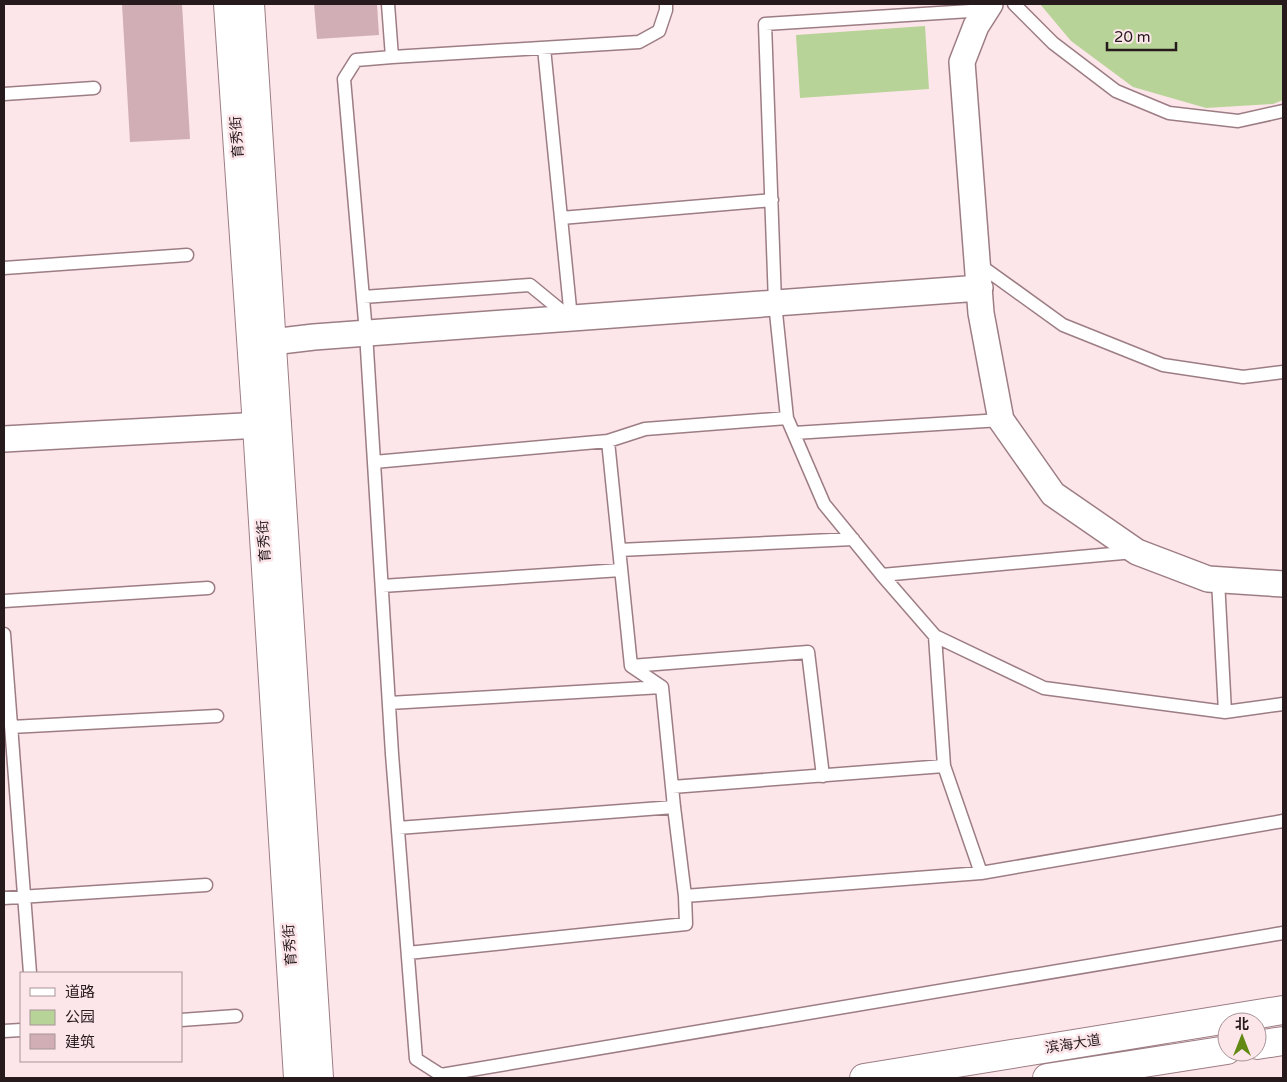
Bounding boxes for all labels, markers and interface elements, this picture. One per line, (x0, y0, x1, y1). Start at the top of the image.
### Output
scale bar (1107, 20, 1176, 52)
text: 20 m (1114, 28, 1151, 46)
street label: 育秀街 (227, 115, 247, 159)
street label: 育秀街 (254, 519, 274, 563)
street label: 育秀街 (280, 923, 300, 967)
legend (20, 972, 182, 1062)
text: 道路 (65, 983, 95, 1001)
text: 公园 (65, 1008, 95, 1026)
north arrow (1217, 1012, 1267, 1062)
text: 北 (1235, 1016, 1249, 1033)
street label: 滨海大道 (1044, 1031, 1102, 1057)
text: 建筑 (65, 1033, 95, 1051)

